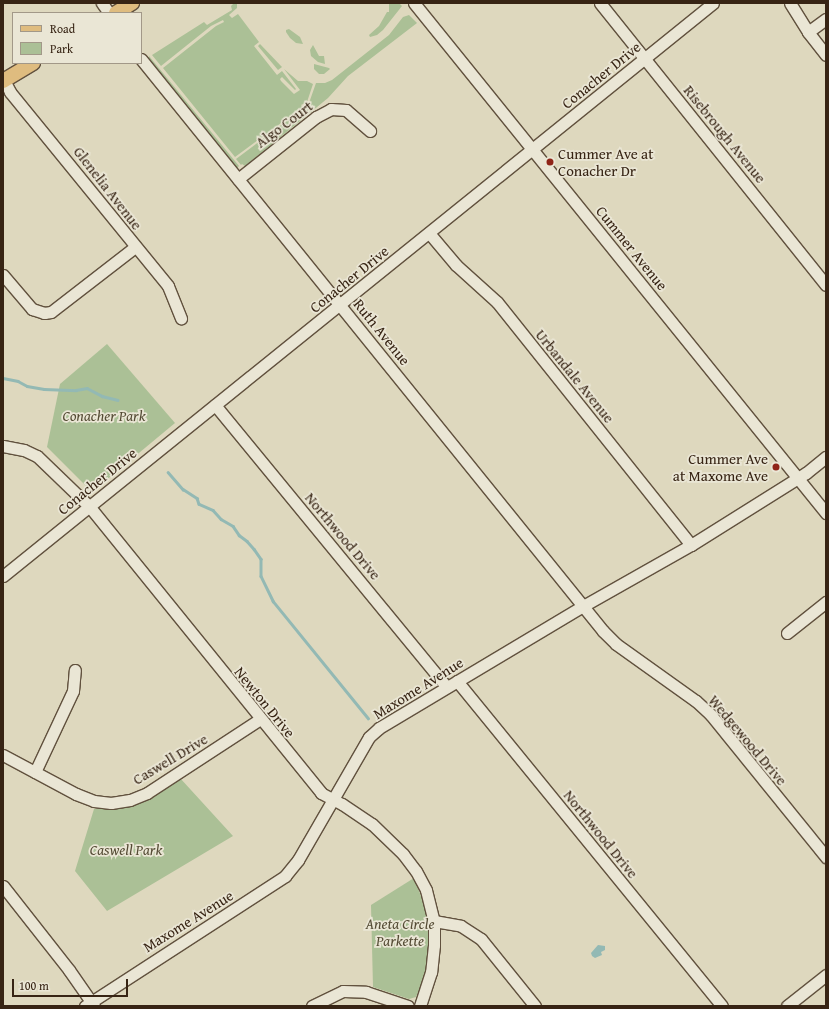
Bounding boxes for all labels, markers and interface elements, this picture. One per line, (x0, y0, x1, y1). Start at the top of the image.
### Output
legend (12, 12, 142, 64)
text: Road (50, 20, 75, 37)
street label: Conacher Drive (558, 38, 644, 112)
text: Park (50, 40, 73, 57)
street label: Risebrough Avenue (680, 81, 770, 187)
street label: Algo Court (252, 97, 316, 151)
street label: Glenelia Avenue (70, 143, 146, 233)
place label: Cummer Ave at Conacher Dr (558, 144, 654, 179)
marker: Cummer Ave at Conacher Dr (545, 157, 555, 167)
street label: Cummer Avenue (592, 202, 672, 294)
street label: Conacher Drive (306, 242, 392, 316)
street label: Ruth Avenue (350, 295, 414, 369)
street label: Urbandale Avenue (532, 326, 618, 426)
park label: Conacher Park (63, 407, 145, 425)
street label: Conacher Drive (54, 444, 140, 518)
place label: Cummer Ave at Maxome Ave (673, 449, 768, 484)
marker: Cummer Ave at Maxome Ave (771, 462, 781, 472)
street label: Northwood Drive (301, 489, 385, 583)
street label: Maxome Avenue (370, 653, 466, 723)
street label: Newton Drive (231, 663, 299, 741)
street label: Wedgewood Drive (705, 691, 791, 789)
street label: Caswell Drive (129, 730, 211, 788)
street label: Northwood Drive (560, 786, 642, 882)
park label: Caswell Park (90, 841, 162, 859)
street label: Maxome Avenue (140, 886, 236, 956)
park label: Aneta Circle Parkette (365, 914, 435, 949)
scale bar (14, 971, 130, 997)
text: 100 m (19, 977, 49, 994)

